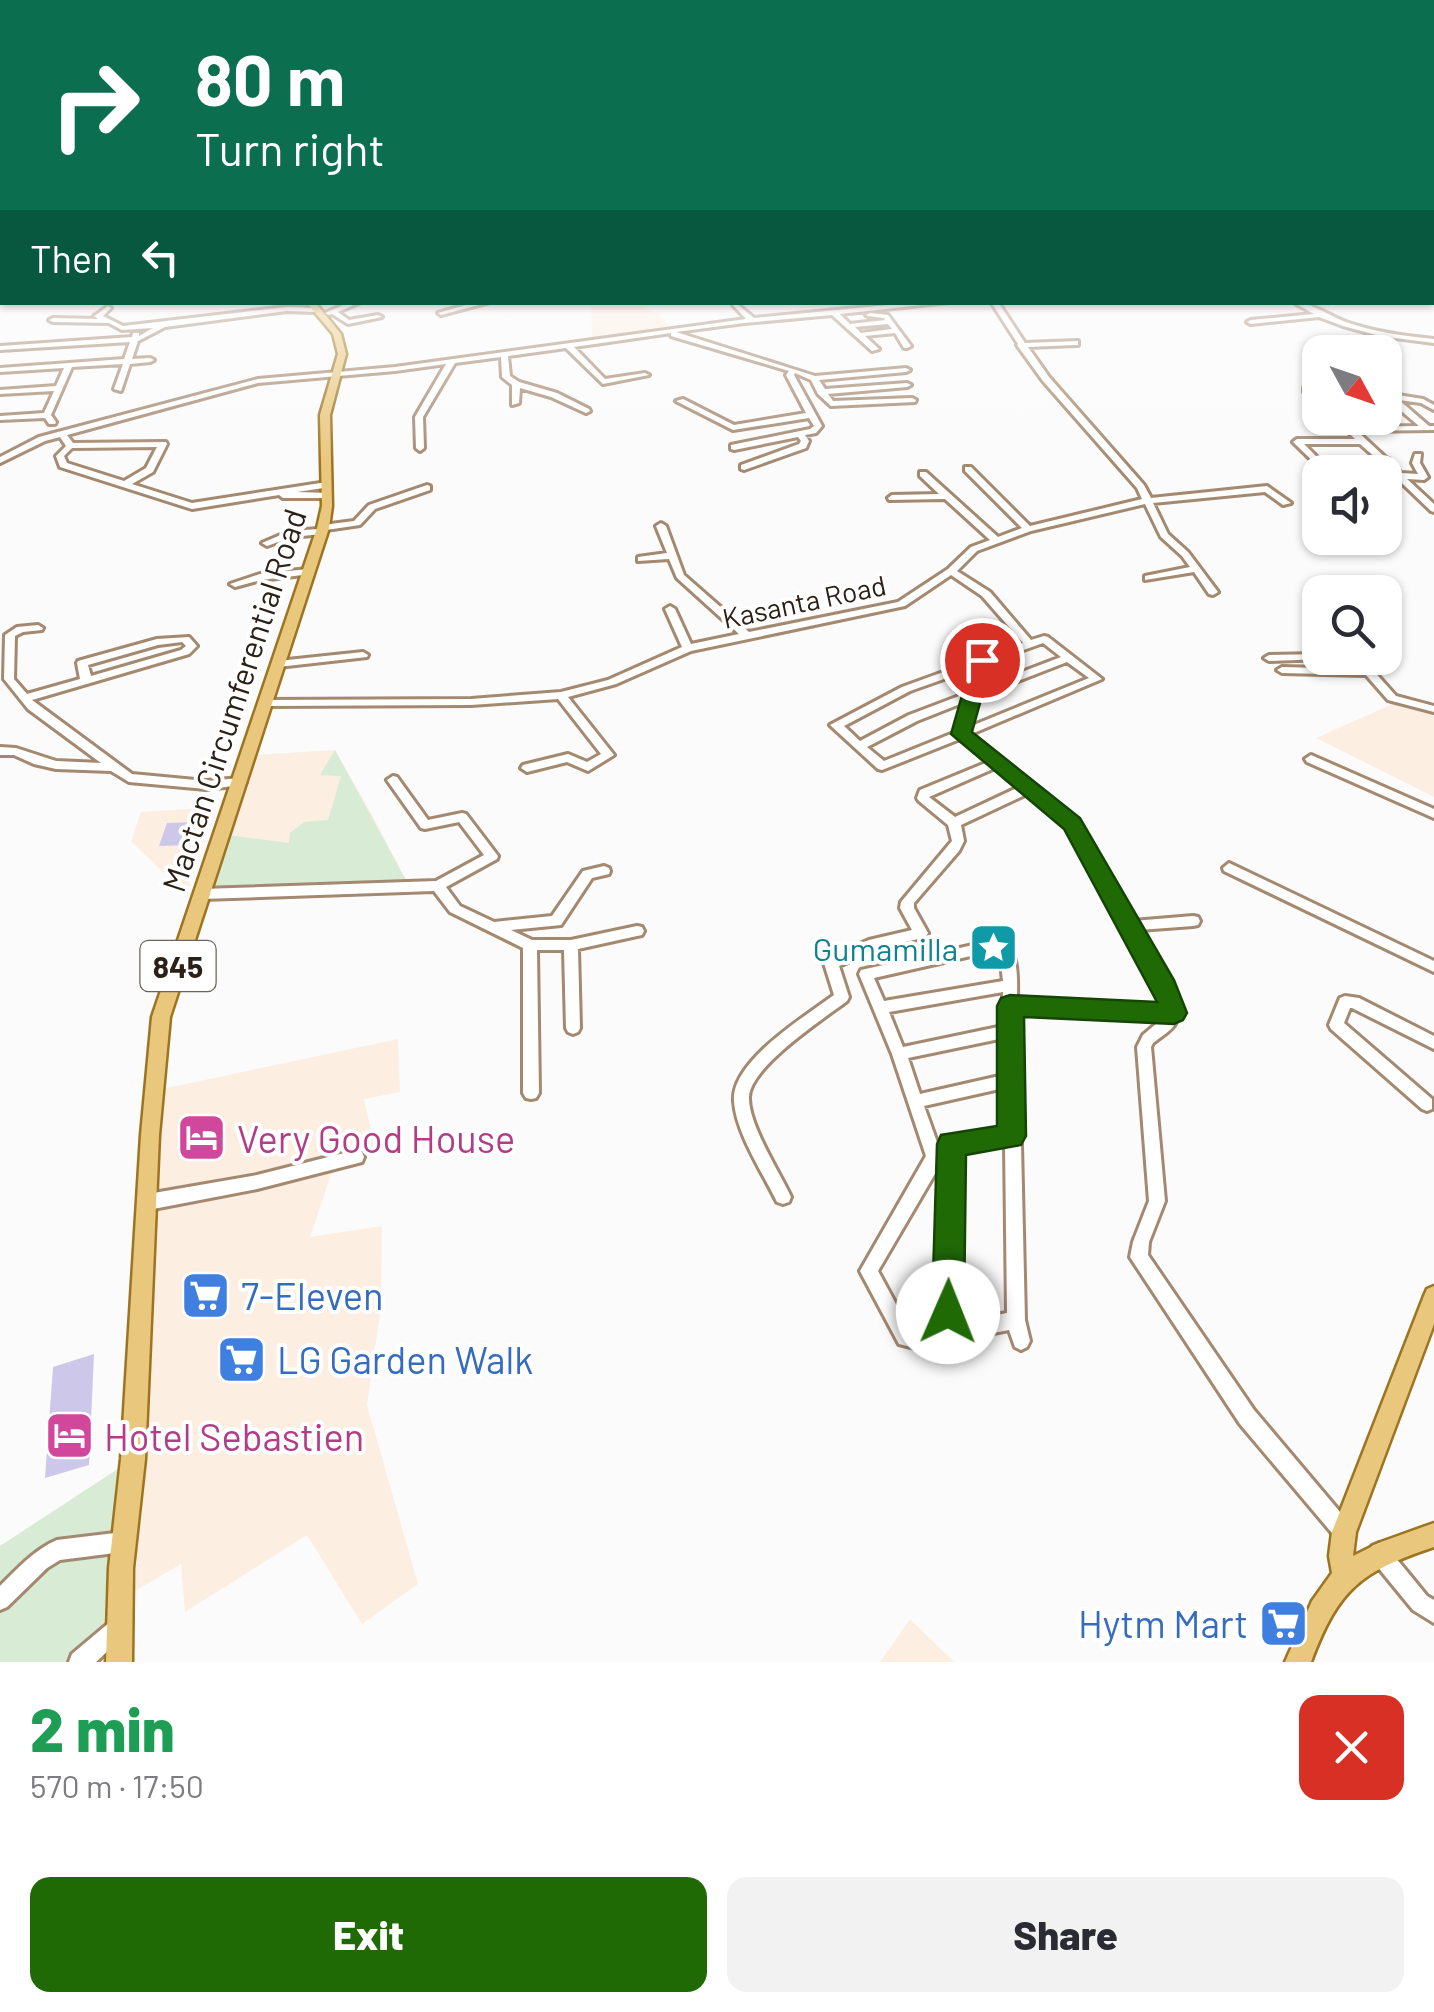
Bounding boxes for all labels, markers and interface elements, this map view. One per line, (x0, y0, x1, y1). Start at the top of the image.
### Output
text: 80 m (195, 36, 345, 120)
icon: right (30, 40, 160, 170)
text: Turn right (195, 121, 385, 175)
icon: left (133, 230, 188, 285)
text: Then (30, 235, 113, 281)
north arrow (1302, 335, 1402, 435)
map controls (1302, 335, 1402, 675)
button: sound (1302, 455, 1402, 555)
street label: Mactan Circumferential Road (153, 504, 313, 896)
street label: Kasanta Road (719, 567, 889, 635)
button: search (1302, 575, 1402, 675)
pin (940, 618, 1025, 703)
icon: arrive (955, 633, 1010, 688)
place icon: Gumamilla (967, 922, 1019, 974)
place label: Gumamilla (813, 929, 958, 967)
road number: 845 (140, 941, 216, 991)
hotel icon: Very Good House (176, 1112, 228, 1164)
place label: Very Good House (237, 1115, 515, 1161)
position arrow (896, 1260, 1000, 1364)
supermarket icon: 7-Eleven (180, 1269, 232, 1321)
place label: 7-Eleven (241, 1272, 384, 1318)
supermarket icon: LG Garden Walk (216, 1333, 268, 1385)
place label: LG Garden Walk (277, 1336, 533, 1382)
hotel icon: Hotel Sebastien (43, 1410, 95, 1462)
place label: Hotel Sebastien (104, 1413, 364, 1459)
supermarket icon: Hytm Mart (1257, 1597, 1309, 1649)
place label: Hytm Mart (1078, 1600, 1248, 1646)
text: 2 min (30, 1692, 175, 1764)
button: close (1299, 1695, 1404, 1800)
text: 570 m · 17:50 (30, 1766, 204, 1804)
button: Exit (30, 1877, 707, 1992)
button: Share (727, 1877, 1404, 1992)

